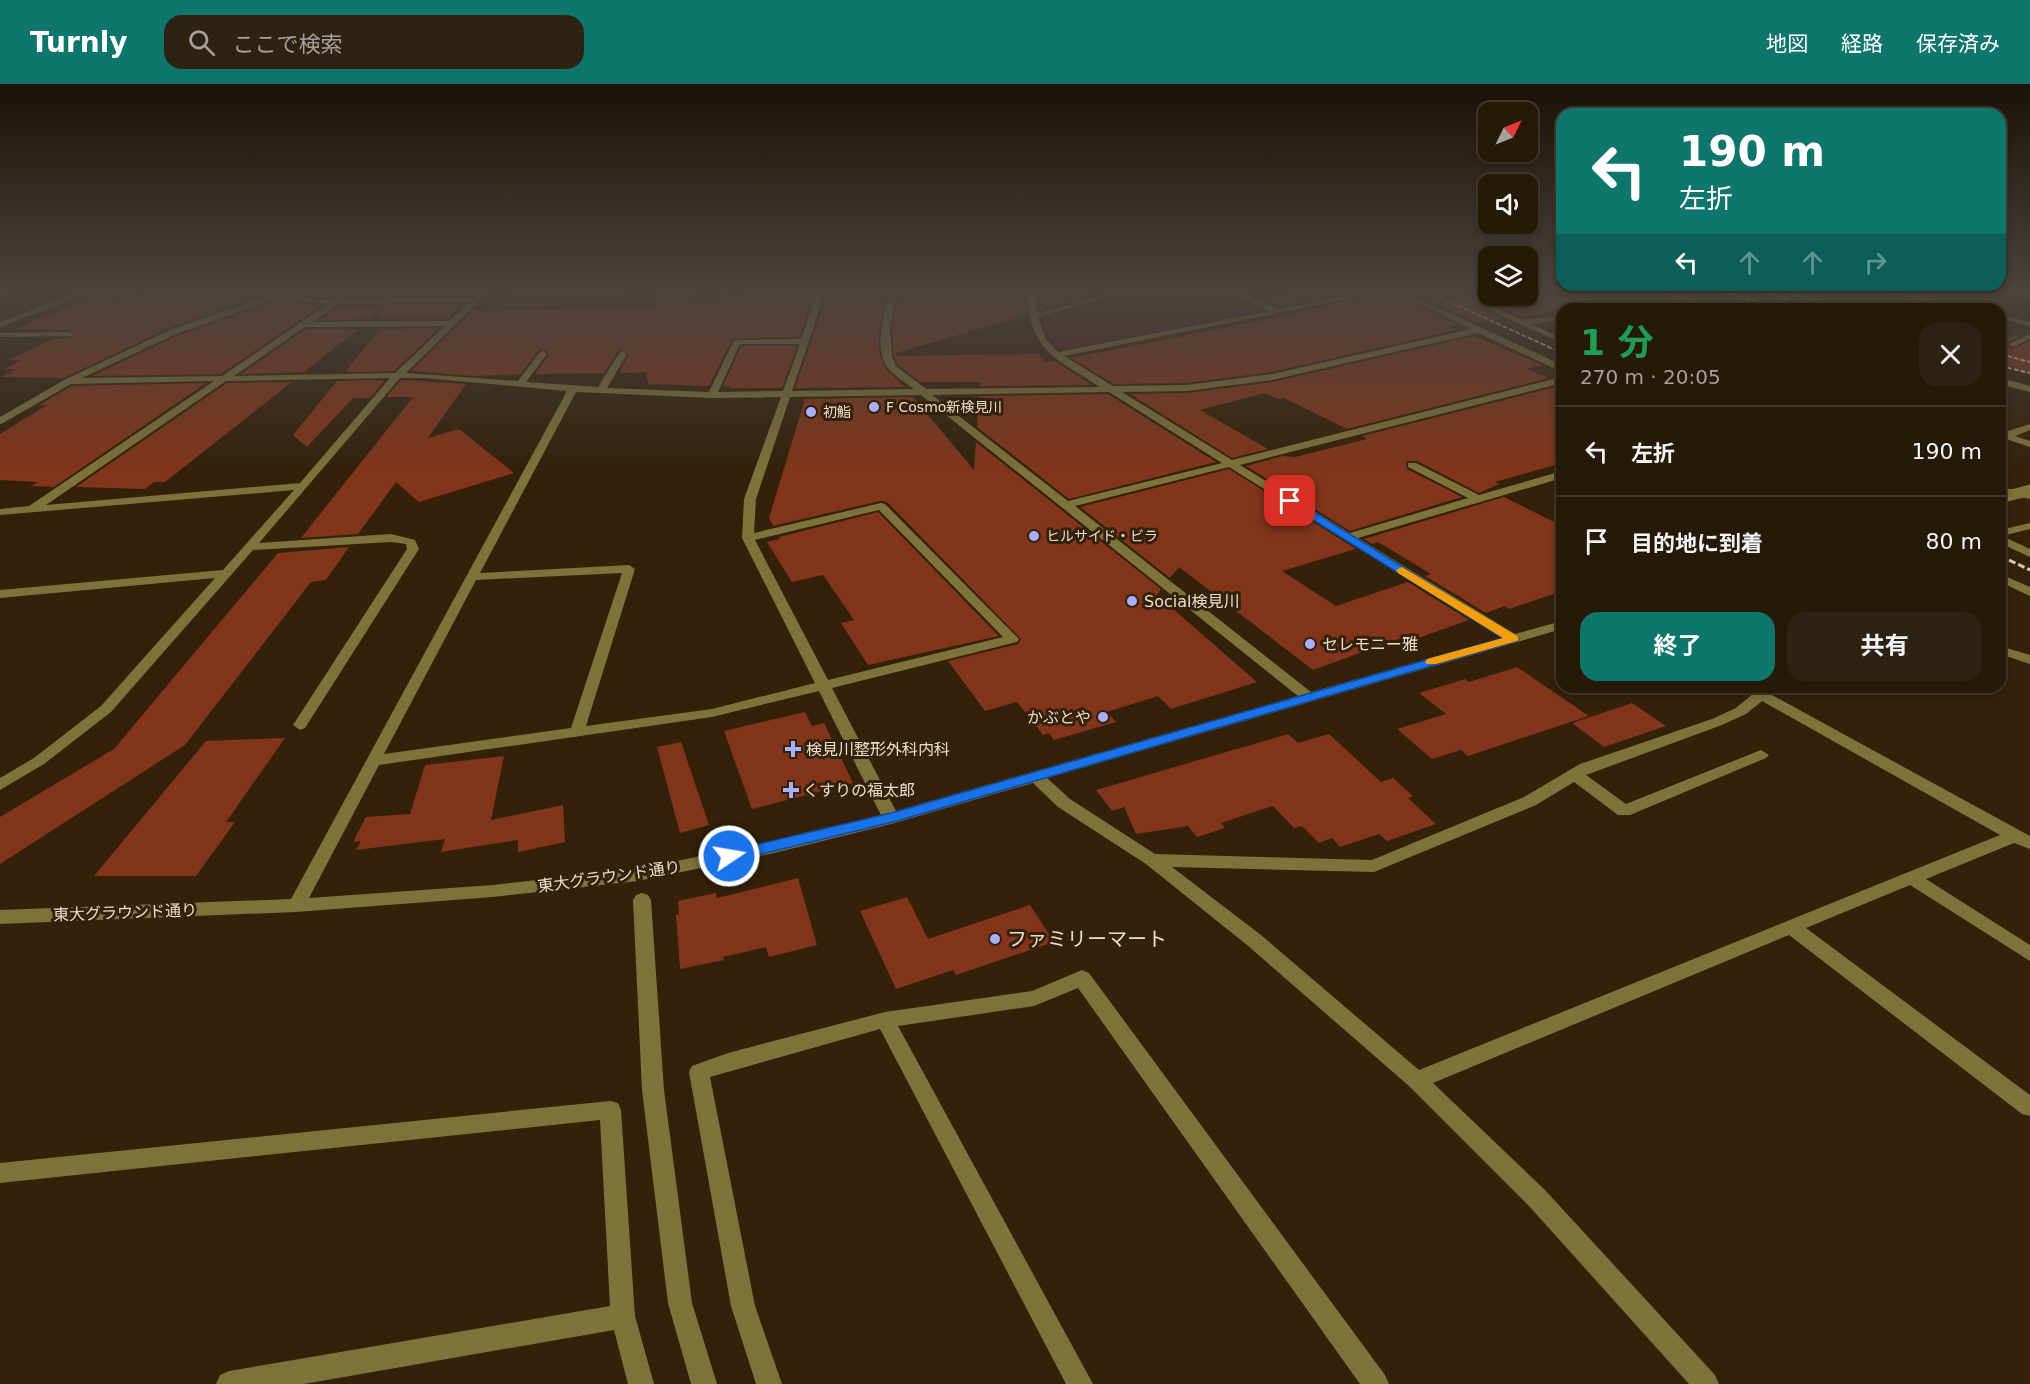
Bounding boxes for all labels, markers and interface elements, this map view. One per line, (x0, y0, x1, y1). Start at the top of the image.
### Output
search box (164, 15, 584, 69)
text: Turnly (30, 26, 128, 59)
icon: search (185, 26, 218, 59)
text: ここで検索 (233, 32, 343, 57)
text: 地図 (1766, 32, 1808, 56)
text: 経路 (1841, 32, 1883, 56)
text: 保存済み (1916, 32, 2000, 56)
north arrow (1478, 102, 1538, 162)
map controls (1478, 102, 1538, 306)
text: 190 m (1679, 127, 1825, 176)
icon: left (1580, 132, 1658, 210)
button: sound (1478, 174, 1538, 234)
text: 左折 (1679, 183, 1733, 214)
button: layers (1478, 246, 1538, 306)
icon: left (1670, 246, 1703, 279)
icon: ahead (1733, 246, 1766, 279)
icon: ahead (1796, 246, 1829, 279)
icon: right (1859, 246, 1892, 279)
text: 1 分 (1580, 322, 1654, 363)
button: close (1919, 323, 1982, 386)
text: 270 m · 20:05 (1580, 365, 1721, 389)
place label: F Cosmo新検見川 (886, 399, 1002, 415)
marker: F Cosmo新検見川 (867, 400, 881, 414)
place label: 初鮨 (823, 404, 851, 420)
marker: 初鮨 (804, 405, 818, 419)
icon: left (1580, 435, 1613, 468)
text: 190 m (1912, 439, 1982, 464)
text: 左折 (1631, 441, 1675, 466)
pin (1264, 475, 1315, 526)
icon: arrive (1273, 484, 1306, 517)
icon: arrive (1580, 525, 1613, 558)
place label: ヒルサイド・ビラ (1046, 528, 1158, 544)
marker: ヒルサイド・ビラ (1027, 529, 1041, 543)
text: 80 m (1926, 529, 1982, 554)
text: 目的地に到着 (1631, 531, 1763, 556)
place label: Social検見川 (1144, 592, 1239, 611)
marker: Social検見川 (1125, 594, 1139, 608)
button: 終了 (1580, 612, 1775, 681)
button: 共有 (1787, 612, 1982, 681)
place label: セレモニー雅 (1322, 635, 1418, 654)
marker: セレモニー雅 (1303, 637, 1317, 651)
place label: かぶとや (1027, 708, 1091, 727)
marker: かぶとや (1096, 710, 1110, 724)
marker: 検見川整形外科内科 (784, 740, 802, 758)
place label: 検見川整形外科内科 (806, 740, 950, 759)
place label: くすりの福太郎 (803, 781, 915, 800)
marker: くすりの福太郎 (784, 783, 798, 797)
position arrow (697, 824, 761, 888)
street label: 東大グラウンド通り (536, 857, 682, 896)
street label: 東大グラウンド通り (53, 900, 197, 925)
place label: ファミリーマート (1007, 927, 1167, 951)
marker: ファミリーマート (988, 932, 1002, 946)

